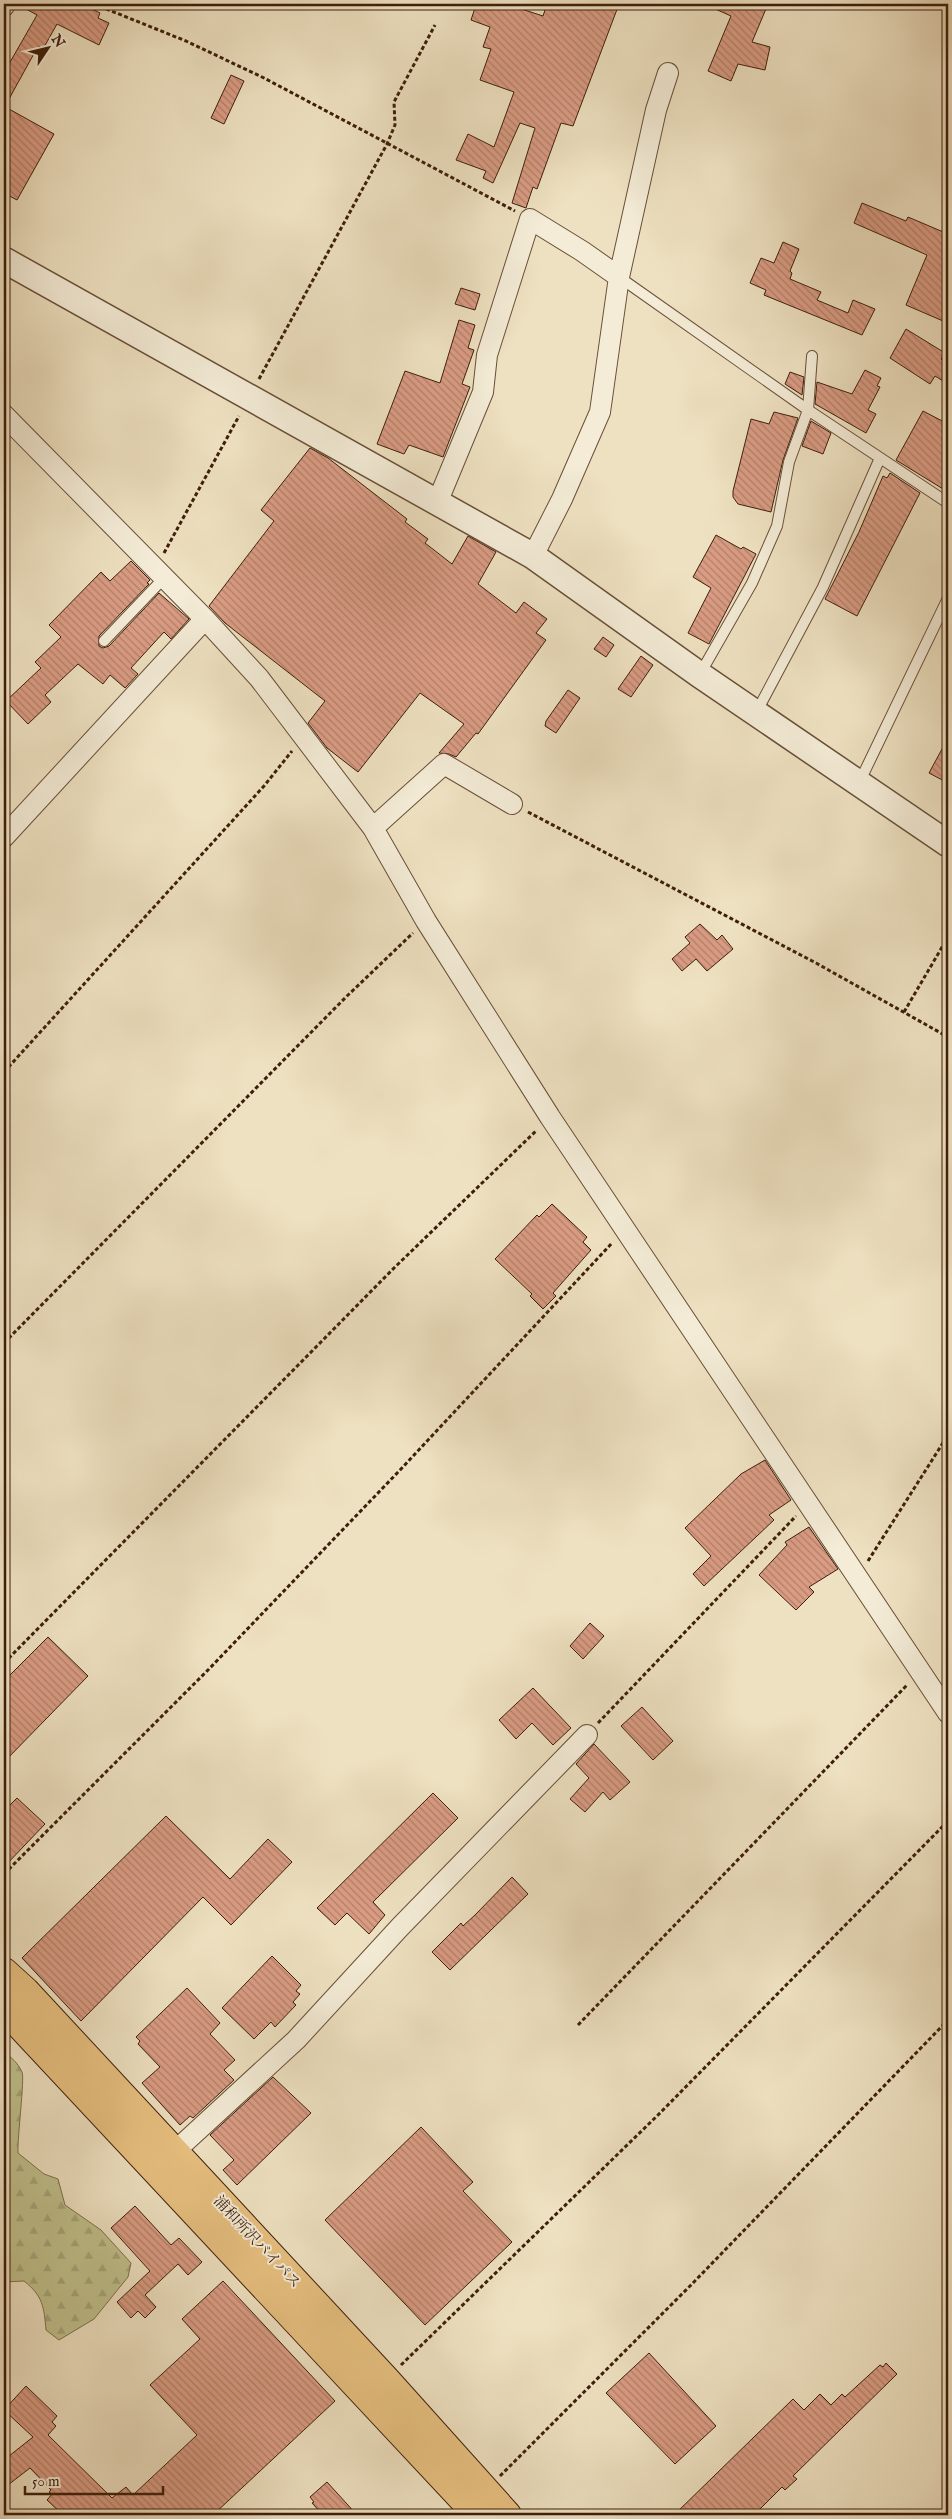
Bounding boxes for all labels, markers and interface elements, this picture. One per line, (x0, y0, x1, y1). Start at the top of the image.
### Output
north arrow (22, 22, 72, 72)
text: N (46, 30, 69, 51)
street label: 浦和所沢バイパス (209, 2192, 305, 2292)
scale bar (25, 2464, 162, 2496)
text: 50 m (32, 2472, 60, 2491)

